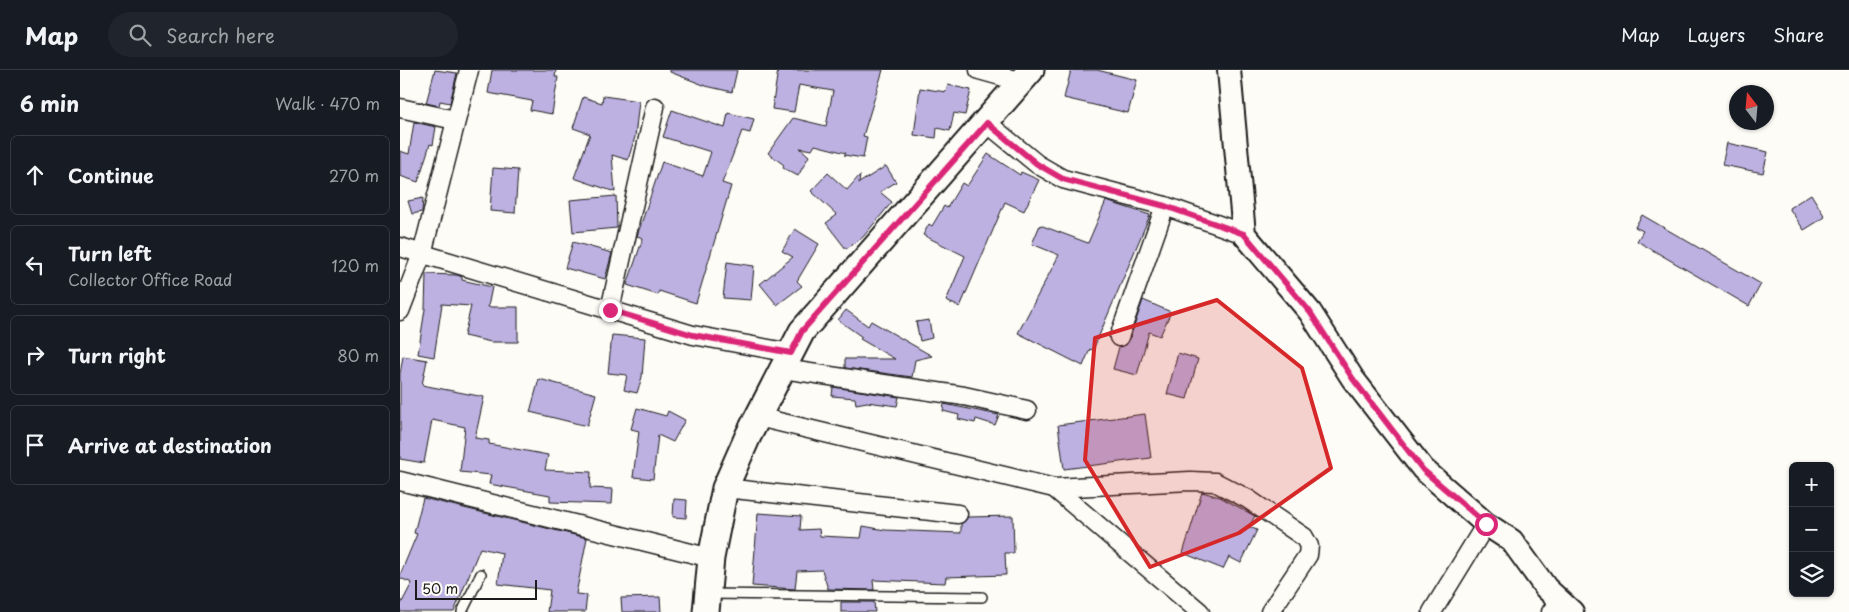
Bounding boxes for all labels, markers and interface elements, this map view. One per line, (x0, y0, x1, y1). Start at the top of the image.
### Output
search box (108, 12, 458, 57)
text: Map (25, 17, 78, 53)
icon: search (126, 21, 154, 49)
text: Search here (166, 21, 275, 49)
text: Map (1621, 21, 1660, 48)
text: Layers (1688, 21, 1745, 48)
text: Share (1773, 21, 1824, 48)
north arrow (1729, 85, 1774, 130)
text: 6 min (20, 87, 79, 119)
text: Walk · 470 m (275, 91, 380, 115)
icon: ahead (21, 161, 49, 189)
text: Continue (68, 161, 154, 189)
text: 270 m (329, 163, 379, 187)
text: Turn left (68, 239, 152, 267)
icon: left (21, 251, 49, 279)
text: 120 m (332, 253, 379, 277)
text: Collector Office Road (68, 267, 232, 291)
route end (599, 299, 622, 322)
icon: right (21, 341, 49, 369)
text: Turn right (68, 341, 166, 369)
text: 80 m (337, 343, 379, 367)
icon: arrive (21, 431, 49, 459)
text: Arrive at destination (68, 431, 272, 459)
map controls (1789, 462, 1834, 597)
button: + (1789, 462, 1834, 507)
button: − (1789, 507, 1834, 552)
route start (1475, 513, 1498, 536)
button: layers (1789, 552, 1834, 597)
scale bar (415, 577, 538, 600)
text: 50 m (422, 578, 458, 599)

